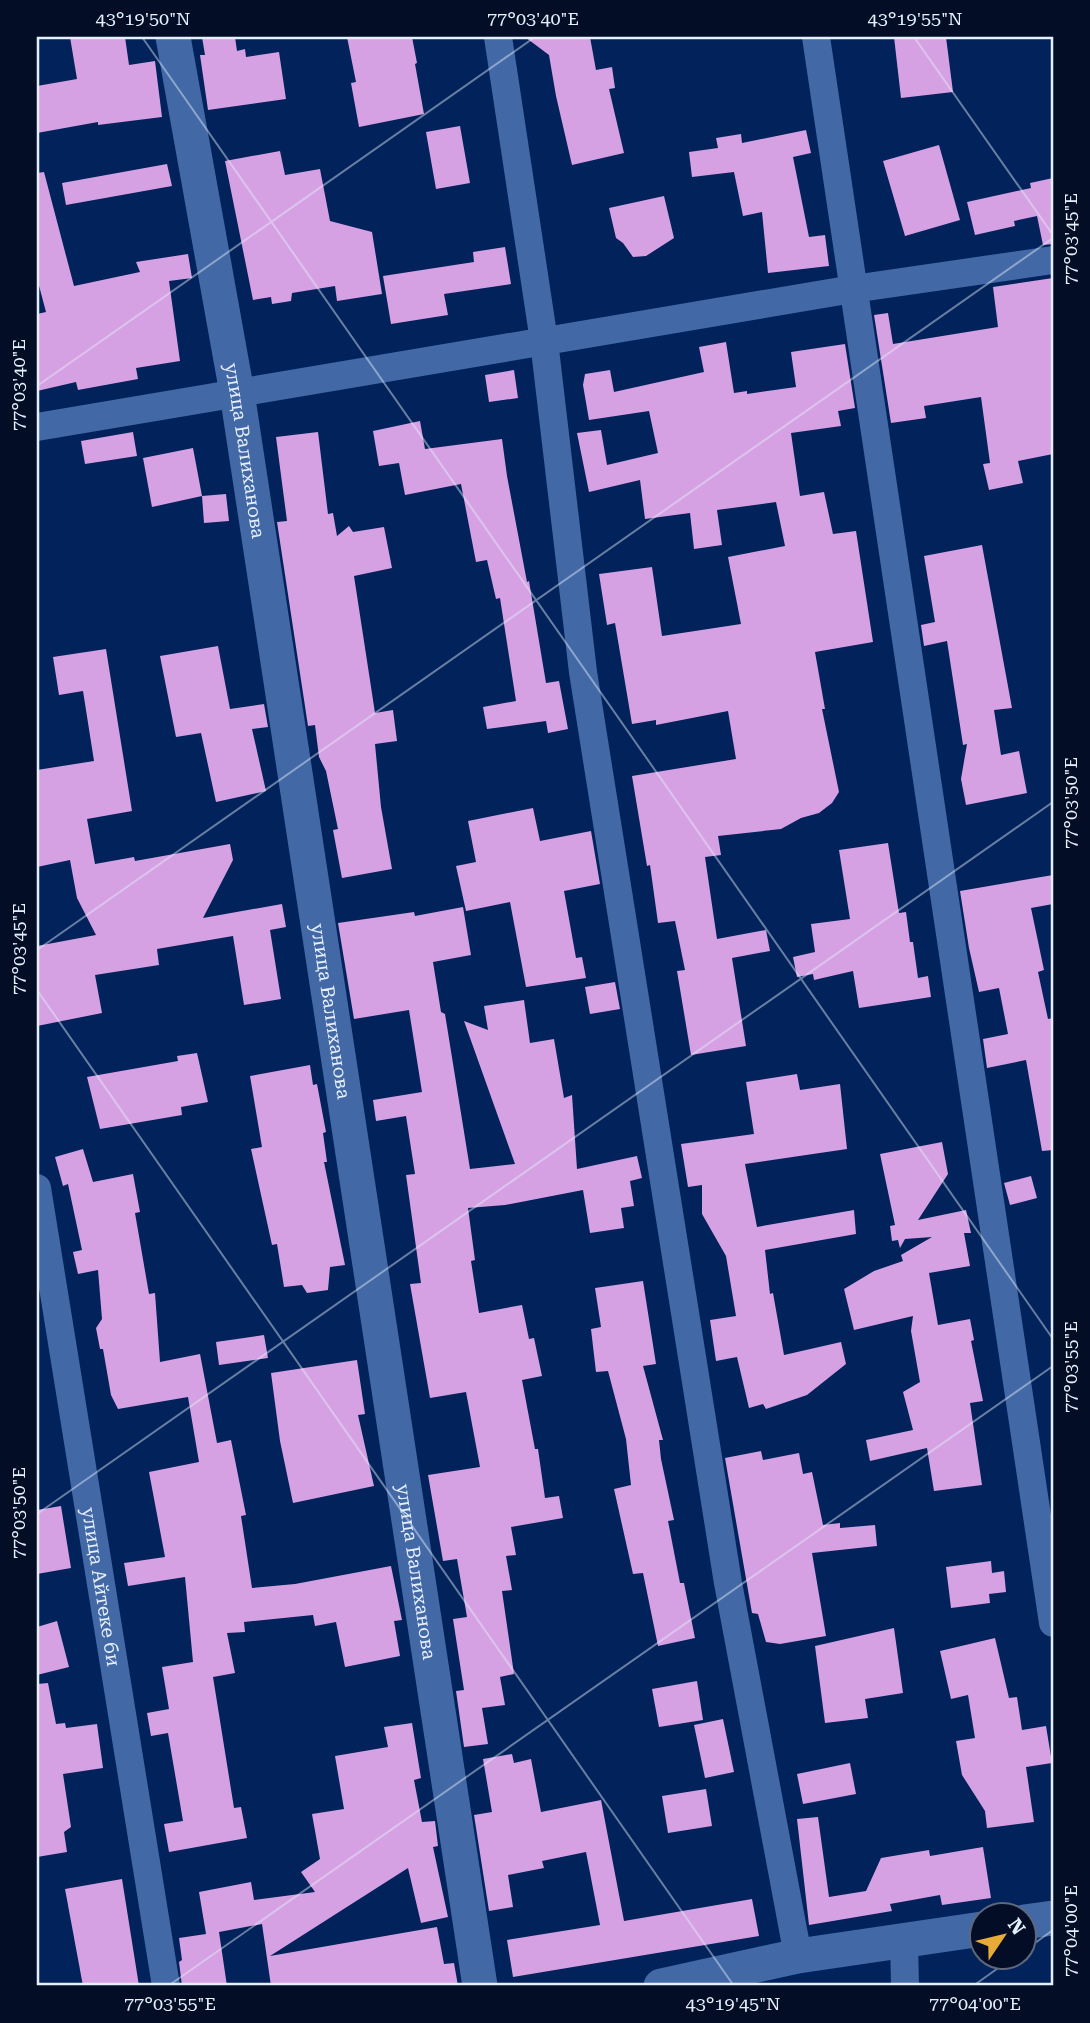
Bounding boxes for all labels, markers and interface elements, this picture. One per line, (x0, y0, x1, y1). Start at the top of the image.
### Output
text: 43°19'50"N (96, 8, 190, 29)
text: 77°03'40"E (487, 8, 579, 29)
text: 43°19'55"N (868, 8, 962, 29)
text: 77°03'45"E (1060, 193, 1081, 285)
text: 77°03'40"E (8, 339, 29, 431)
street label: улица Валиханова (220, 361, 271, 541)
text: 77°03'50"E (1060, 757, 1081, 849)
text: 77°03'45"E (8, 903, 29, 995)
street label: улица Валиханова (307, 922, 356, 1101)
text: 77°03'55"E (1060, 1321, 1081, 1413)
text: 77°03'50"E (8, 1467, 29, 1559)
street label: улица Валиханова (392, 1482, 442, 1662)
street label: улица Айтеке би (77, 1506, 126, 1668)
text: 77°04'00"E (1060, 1885, 1081, 1977)
north arrow (968, 1900, 1038, 1970)
text: N (1003, 1914, 1030, 1939)
text: 77°03'55"E (124, 1993, 216, 2014)
text: 43°19'45"N (686, 1993, 780, 2014)
text: 77°04'00"E (929, 1993, 1021, 2014)

